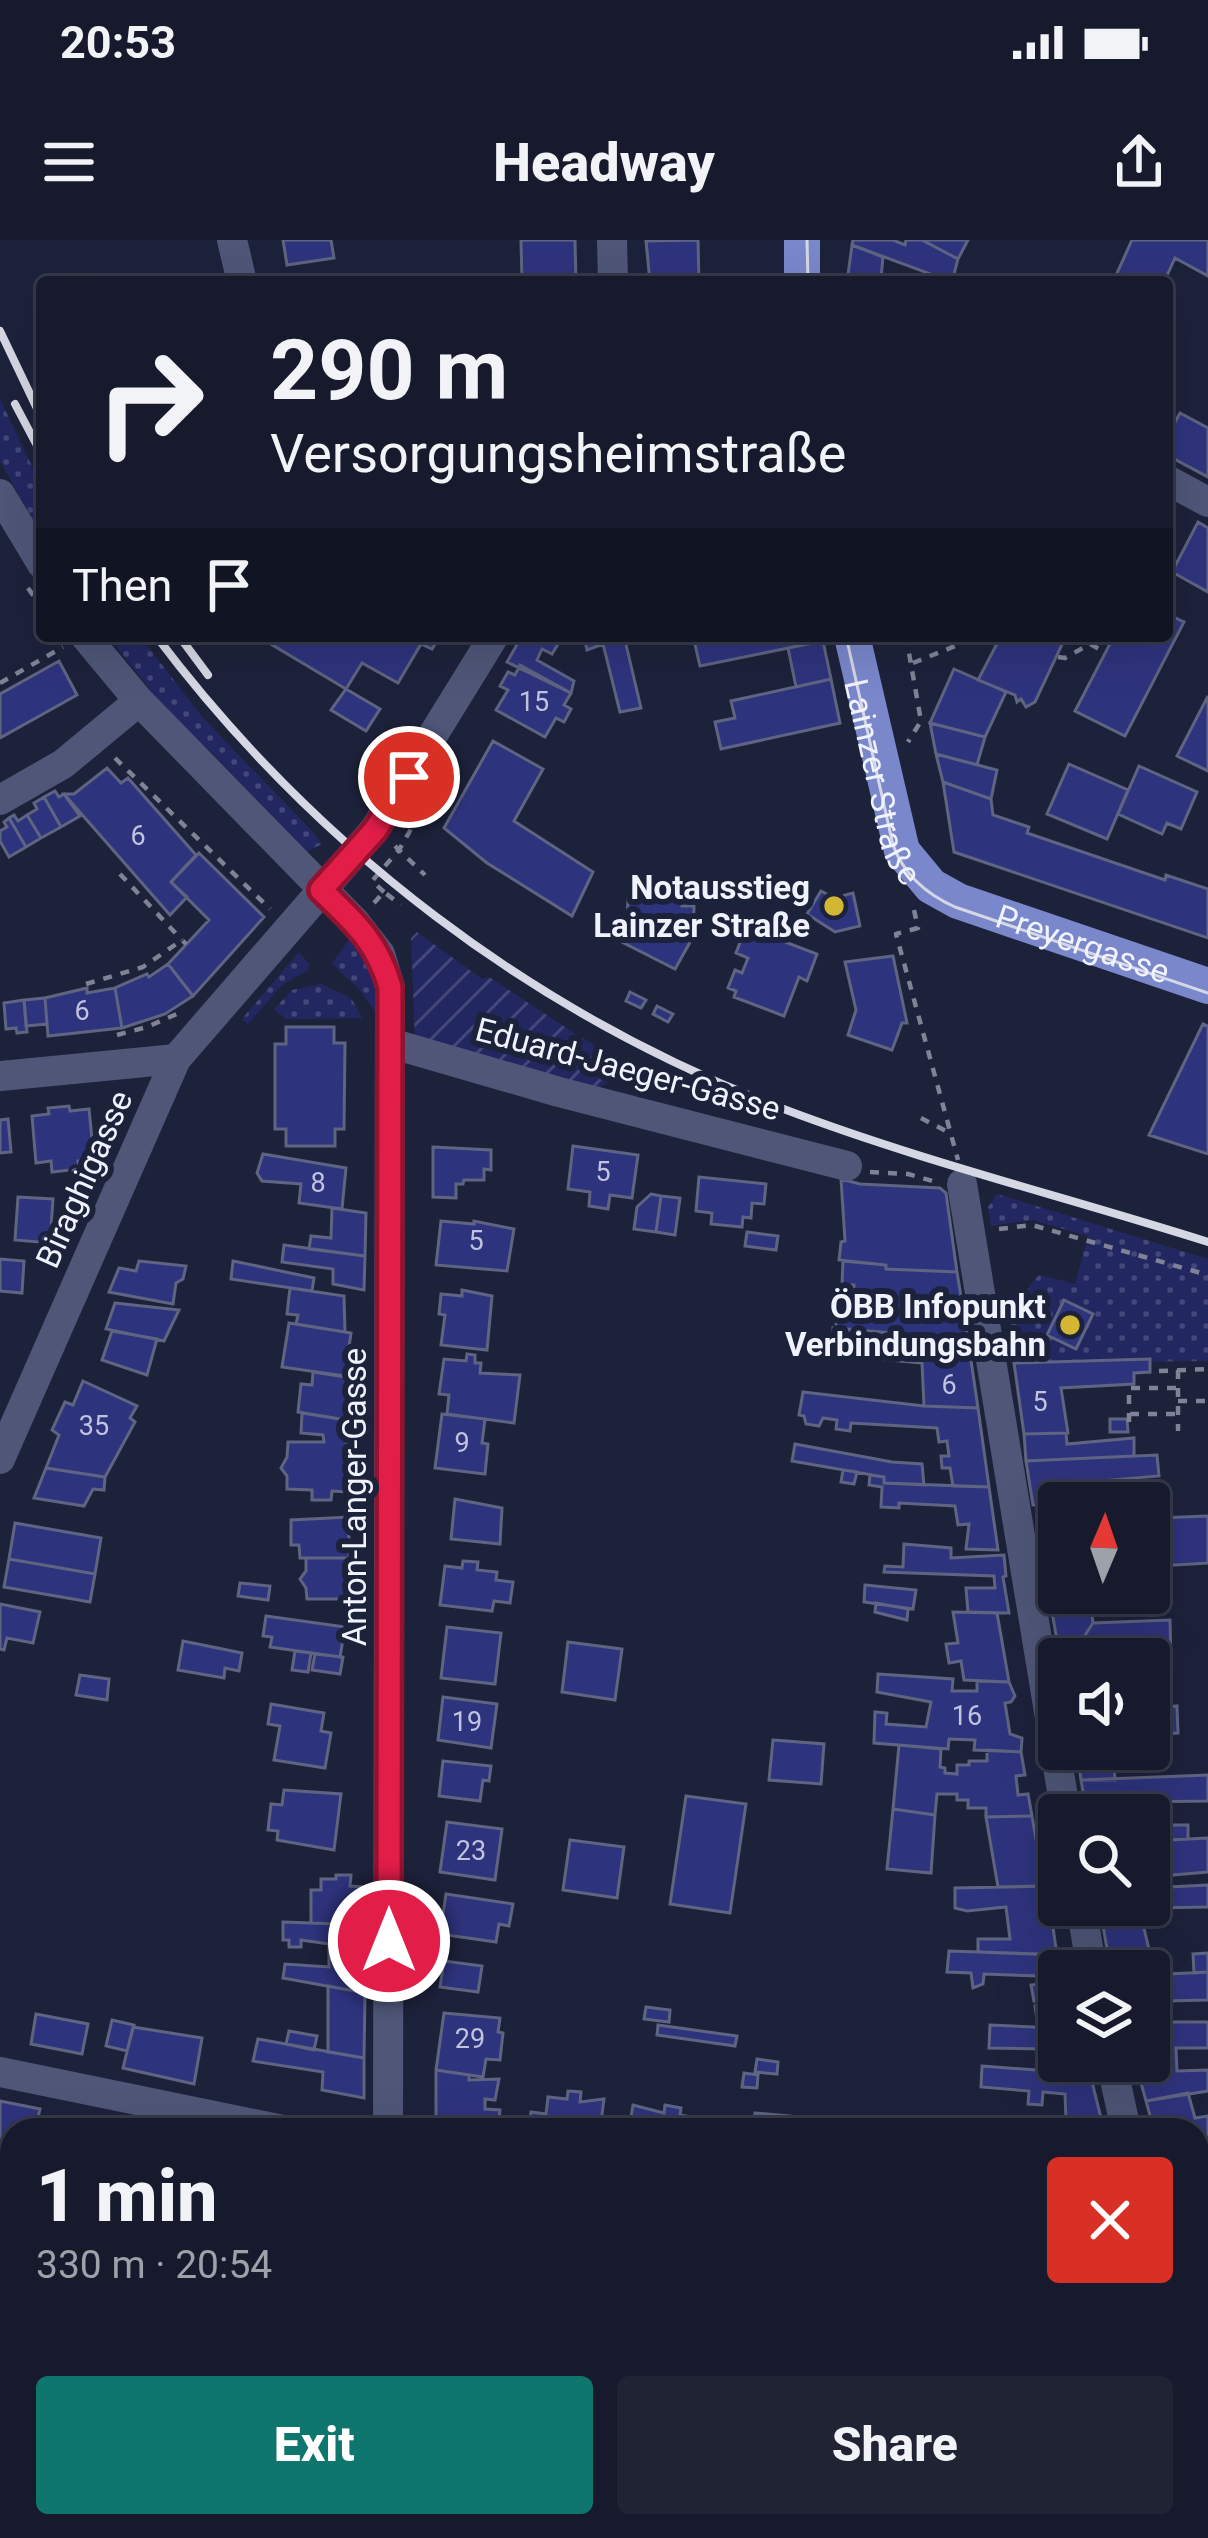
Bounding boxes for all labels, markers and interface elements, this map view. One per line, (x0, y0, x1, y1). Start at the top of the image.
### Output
text: 20:53 (60, 16, 176, 69)
icon: menu (36, 129, 102, 195)
icon: share (1106, 129, 1172, 195)
text: Headway (493, 131, 715, 194)
text: 290 m (270, 321, 508, 420)
icon: right (72, 324, 228, 480)
text: Versorgungsheimstraße (270, 422, 847, 485)
icon: arrive (196, 552, 262, 618)
text: Then (72, 559, 172, 612)
street label: Lainzer Straße (837, 675, 930, 892)
house number: 15 (519, 686, 549, 718)
pin (358, 726, 460, 828)
icon: arrive (376, 744, 442, 810)
house number: 6 (130, 820, 146, 852)
place label: Notausstieg Lainzer Straße (593, 868, 810, 945)
marker: Notausstieg Lainzer Straße (821, 893, 847, 919)
street label: Preyergasse (991, 896, 1175, 991)
house number: 6 (74, 995, 90, 1027)
street label: Eduard-Jaeger-Gasse (471, 1010, 785, 1128)
street label: Biraghigasse (28, 1084, 140, 1274)
house number: 5 (595, 1156, 611, 1188)
house number: 8 (310, 1167, 326, 1199)
house number: 5 (468, 1225, 484, 1257)
place label: ÖBB Infopunkt Verbindungsbahn (785, 1287, 1046, 1364)
marker: ÖBB Infopunkt Verbindungsbahn (1057, 1312, 1083, 1338)
street label: Anton-Langer-Gasse (335, 1348, 374, 1646)
house number: 6 (941, 1369, 957, 1401)
house number: 5 (1032, 1386, 1048, 1418)
house number: 35 (79, 1410, 109, 1442)
house number: 9 (454, 1427, 470, 1459)
north arrow (1038, 1482, 1170, 1614)
map controls (1038, 1482, 1170, 2082)
button: sound (1038, 1638, 1170, 1770)
house number: 16 (952, 1700, 982, 1732)
house number: 19 (452, 1706, 482, 1738)
button: search (1038, 1794, 1170, 1926)
house number: 23 (456, 1835, 486, 1867)
position arrow (326, 1878, 452, 2004)
button: layers (1038, 1950, 1170, 2082)
house number: 29 (455, 2023, 485, 2055)
text: 1 min (36, 2154, 218, 2239)
button: close (1047, 2157, 1173, 2283)
text: 330 m · 20:54 (36, 2242, 272, 2288)
button: Exit (36, 2376, 593, 2514)
button: Share (617, 2376, 1173, 2514)

